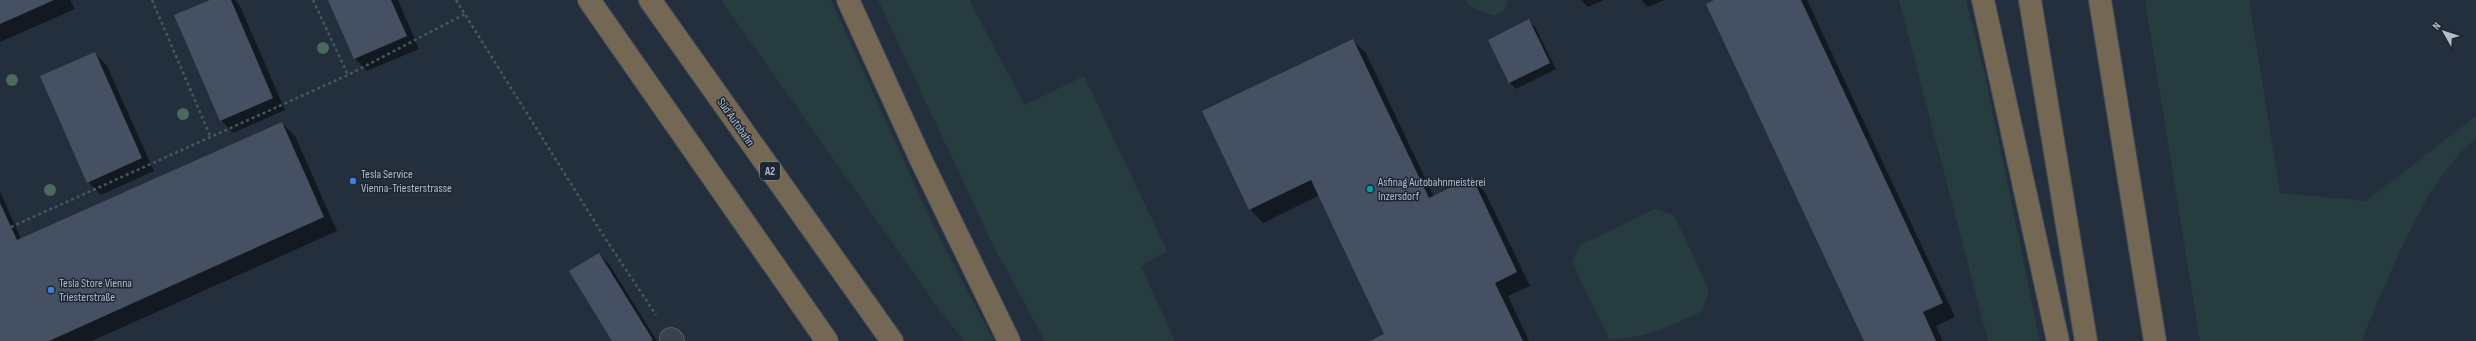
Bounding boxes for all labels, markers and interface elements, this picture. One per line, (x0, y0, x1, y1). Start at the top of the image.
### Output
north arrow (2424, 12, 2464, 52)
text: N (2430, 20, 2444, 32)
street label: Süd Autobahn (713, 95, 758, 149)
road number: A2 (760, 162, 780, 180)
place label: Tesla Service Vienna-Triesterstrasse (361, 167, 452, 196)
place label: Asfinag Autobahnmeisterei Inzersdorf (1377, 175, 1486, 204)
marker: Tesla Service Vienna-Triesterstrasse (348, 176, 358, 186)
marker: Asfinag Autobahnmeisterei Inzersdorf (1365, 184, 1375, 194)
place label: Tesla Store Vienna Triesterstraße (59, 276, 132, 305)
marker: Tesla Store Vienna Triesterstraße (46, 285, 56, 295)

